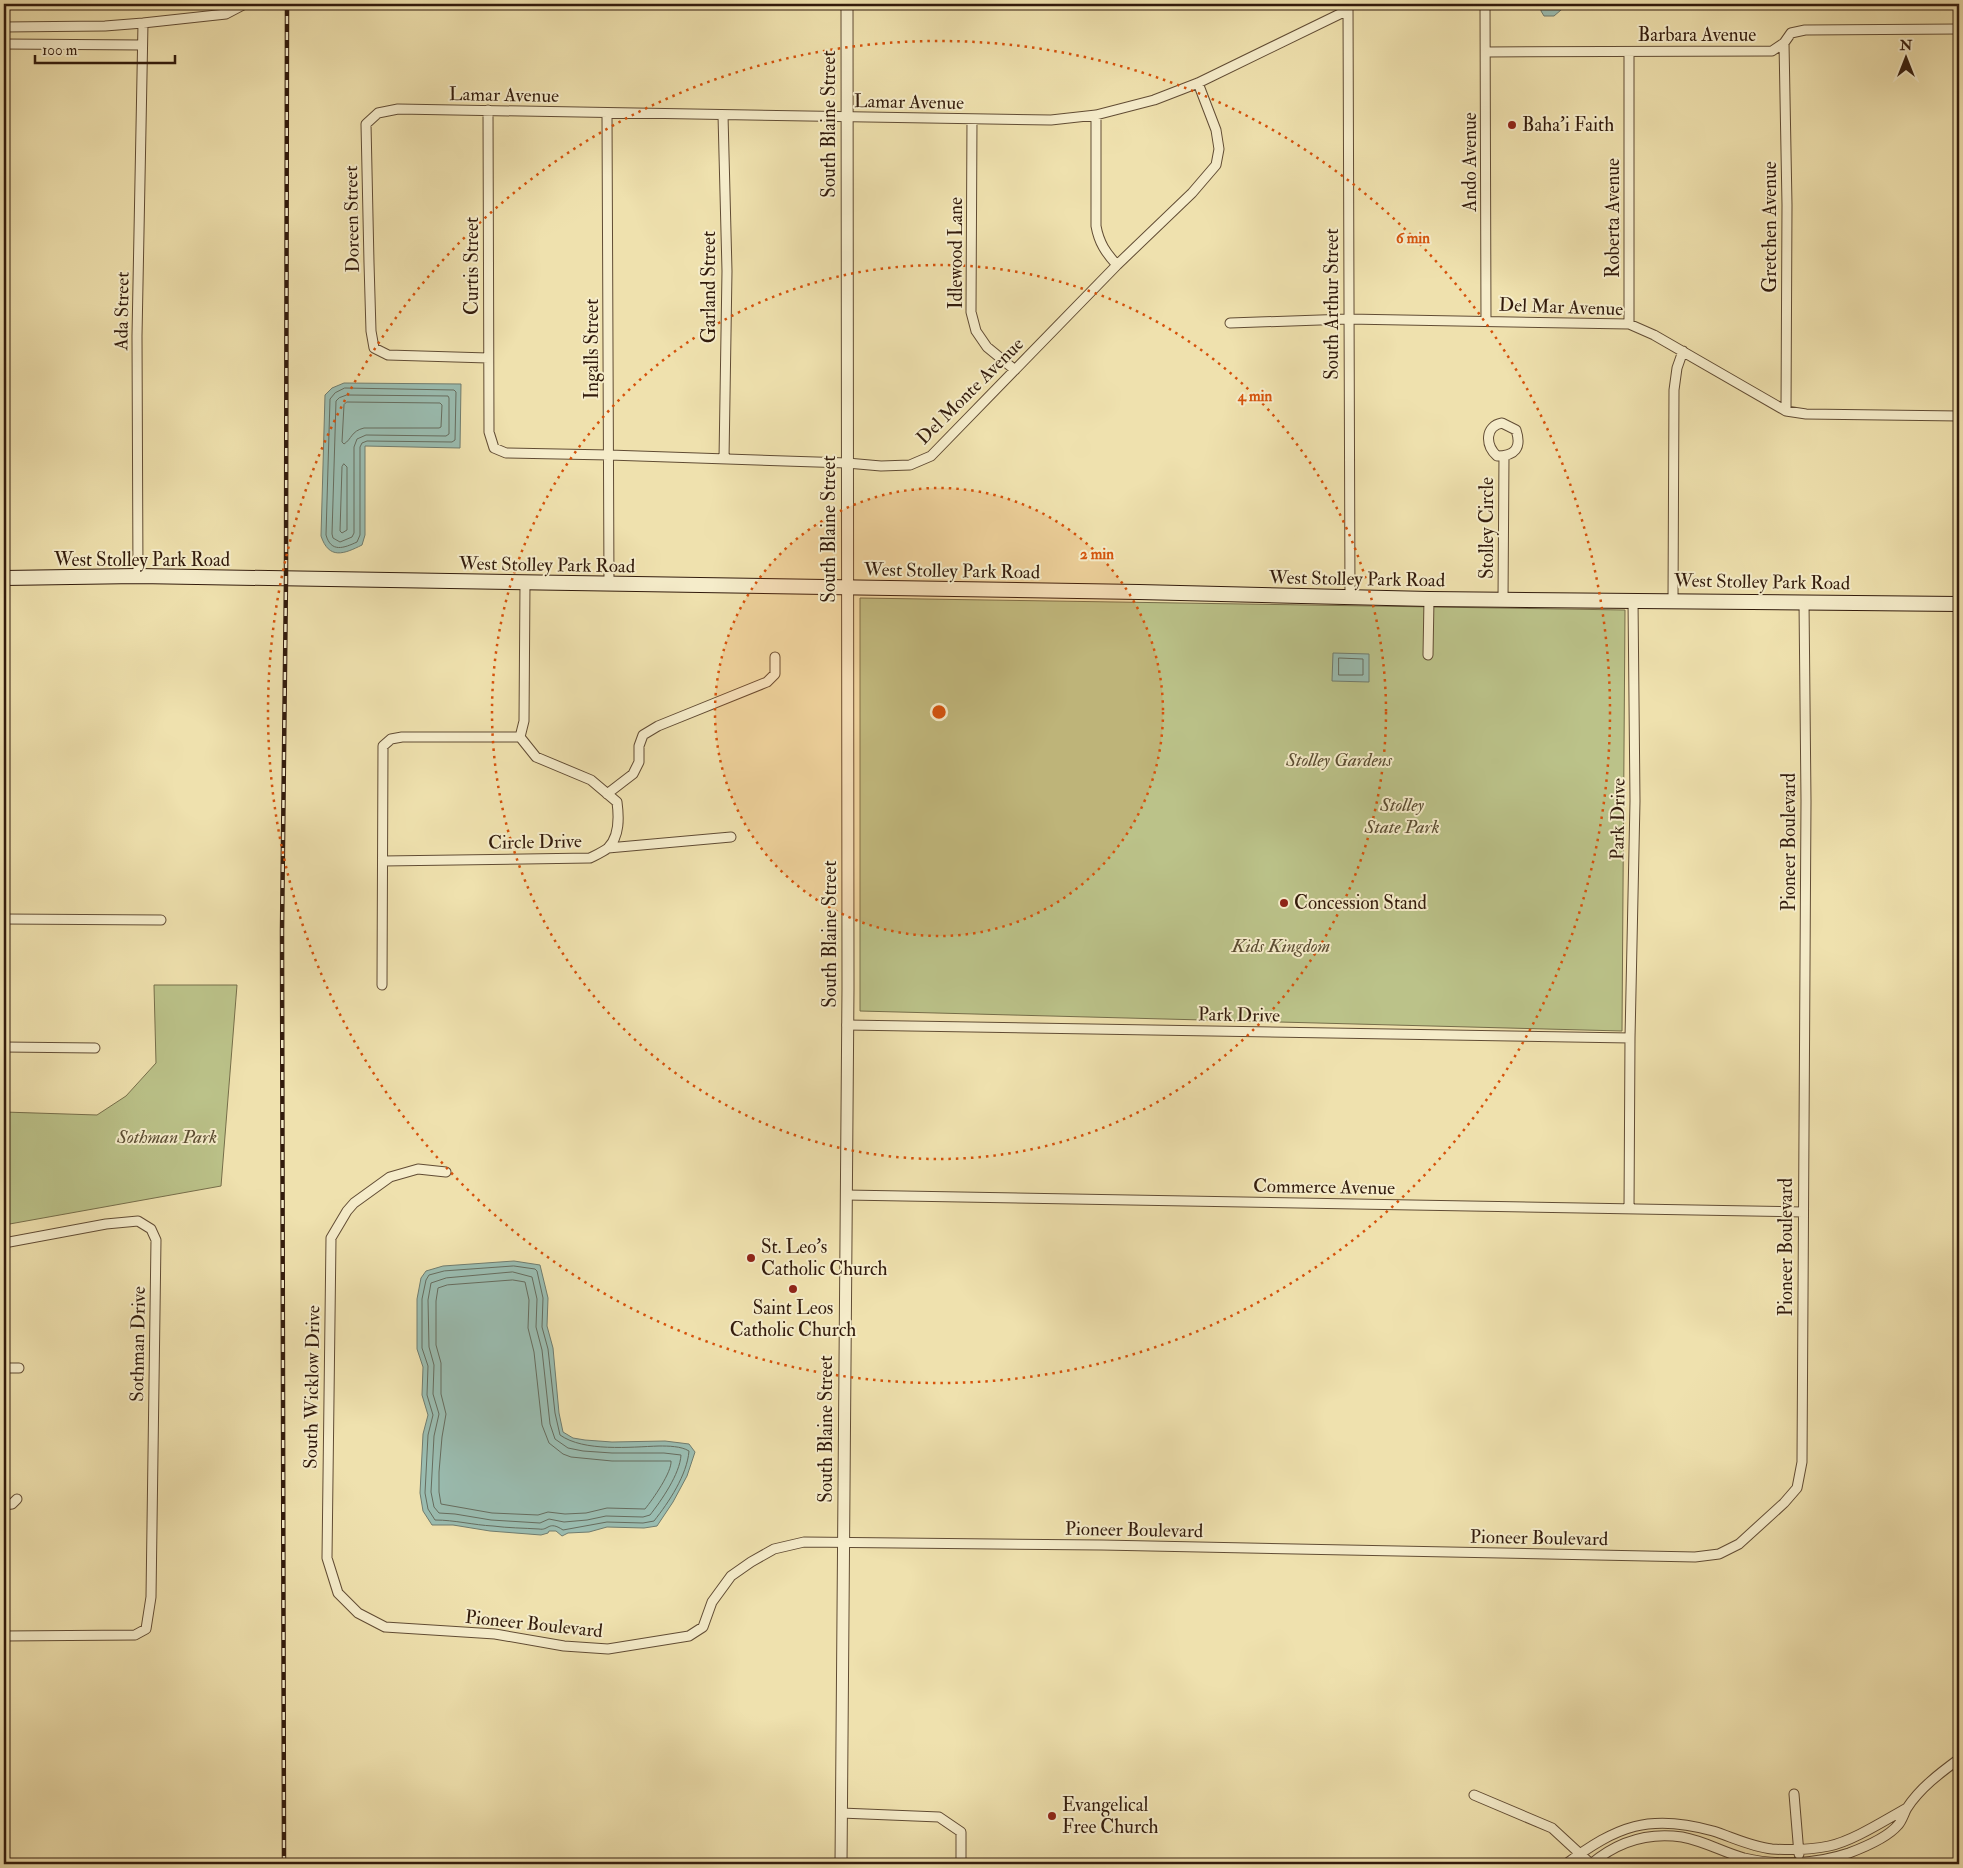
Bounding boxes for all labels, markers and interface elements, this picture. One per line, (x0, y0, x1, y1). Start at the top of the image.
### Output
street label: Barbara Avenue (1638, 23, 1756, 47)
scale bar (35, 32, 175, 64)
north arrow (1880, 32, 1930, 82)
text: N (1899, 37, 1913, 54)
text: 100 m (42, 41, 78, 60)
street label: South Blaine Street (817, 50, 841, 198)
street label: Lamar Avenue (449, 82, 559, 108)
street label: Lamar Avenue (854, 89, 964, 115)
street label: Ando Avenue (1458, 112, 1482, 213)
place label: Baha'i Faith (1522, 113, 1614, 137)
marker: Baha'i Faith (1506, 119, 1518, 131)
street label: Roberta Avenue (1601, 158, 1625, 278)
street label: Gretchen Avenue (1758, 161, 1782, 293)
street label: Doreen Street (339, 165, 365, 273)
street label: Idlewood Lane (944, 197, 968, 309)
street label: Curtis Street (460, 217, 484, 315)
street label: South Arthur Street (1320, 228, 1344, 380)
text: 6 min (1396, 229, 1430, 248)
street label: Garland Street (697, 231, 721, 343)
street label: Ada Street (109, 271, 135, 352)
street label: Del Mar Avenue (1498, 293, 1624, 321)
street label: Ingalls Street (580, 299, 604, 399)
street label: Del Monte Avenue (911, 332, 1029, 450)
text: 4 min (1237, 387, 1273, 406)
street label: South Blaine Street (817, 455, 841, 603)
street label: Stolley Circle (1475, 477, 1499, 579)
text: 2 min (1080, 545, 1114, 564)
street label: West Stolley Park Road (53, 548, 231, 572)
street label: West Stolley Park Road (458, 551, 636, 579)
street label: West Stolley Park Road (863, 557, 1041, 585)
street label: West Stolley Park Road (1268, 565, 1446, 593)
street label: West Stolley Park Road (1673, 568, 1851, 596)
centre of rings (930, 703, 948, 721)
park label: Stolley Gardens (1285, 748, 1393, 772)
street label: Pioneer Boulevard (1777, 772, 1801, 911)
street label: Park Drive (1605, 778, 1631, 860)
park label: Stolley State Park (1363, 793, 1440, 839)
street label: Circle Drive (488, 829, 582, 855)
street label: South Blaine Street (818, 860, 842, 1008)
place label: Concession Stand (1294, 891, 1428, 915)
marker: Concession Stand (1278, 897, 1290, 909)
park label: Kids Kingdom (1231, 934, 1331, 958)
street label: Park Drive (1198, 1002, 1280, 1028)
park label: Sothman Park (116, 1125, 217, 1149)
street label: Commerce Avenue (1253, 1174, 1395, 1200)
street label: Pioneer Boulevard (1774, 1177, 1798, 1316)
place label: St. Leo's Catholic Church (761, 1235, 888, 1281)
marker: St. Leo's Catholic Church (745, 1252, 757, 1264)
marker: Saint Leos Catholic Church (787, 1283, 799, 1295)
street label: Sothman Drive (125, 1286, 151, 1402)
place label: Saint Leos Catholic Church (730, 1296, 856, 1342)
street label: South Wicklow Drive (299, 1305, 325, 1469)
street label: South Blaine Street (814, 1355, 838, 1503)
street label: Pioneer Boulevard (1065, 1517, 1204, 1543)
street label: Pioneer Boulevard (1470, 1525, 1609, 1551)
street label: Pioneer Boulevard (464, 1605, 605, 1643)
place label: Evangelical Free Church (1062, 1793, 1159, 1839)
marker: Evangelical Free Church (1046, 1810, 1058, 1822)

